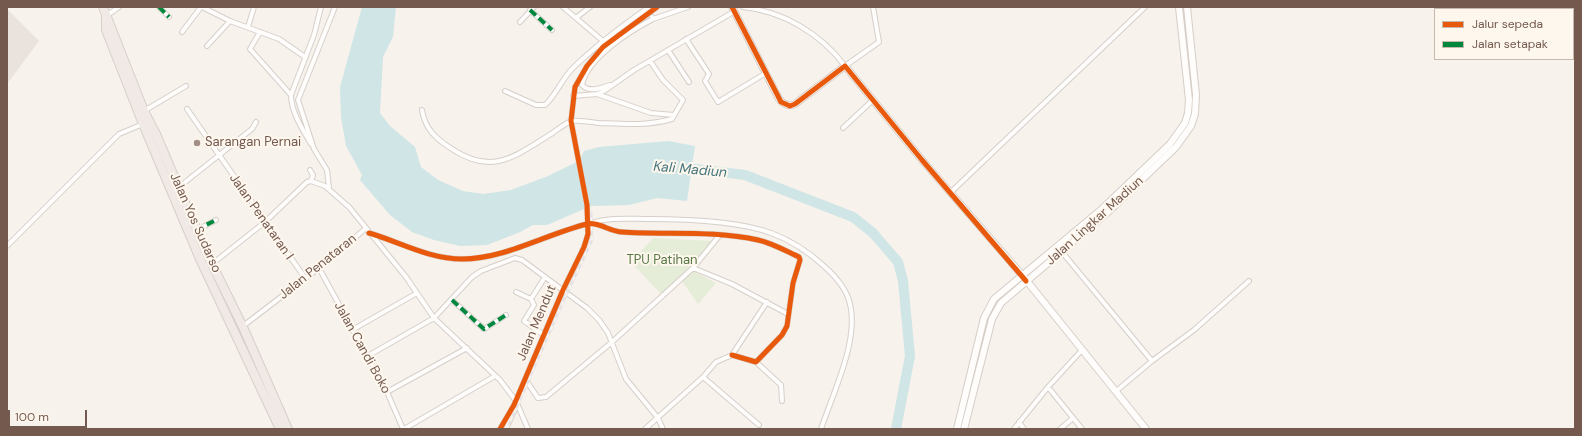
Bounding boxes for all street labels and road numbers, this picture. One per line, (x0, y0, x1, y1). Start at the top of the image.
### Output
street label: Jalan Yos Sudarso (166, 171, 224, 275)
street label: Jalan Penataran I (226, 171, 296, 263)
street label: Jalan Lingkar Madiun (1043, 173, 1147, 269)
street label: Jalan Penataran (276, 231, 360, 303)
street label: Jalan Mendut (514, 283, 560, 363)
street label: Jalan Candi Boko (330, 299, 394, 397)

